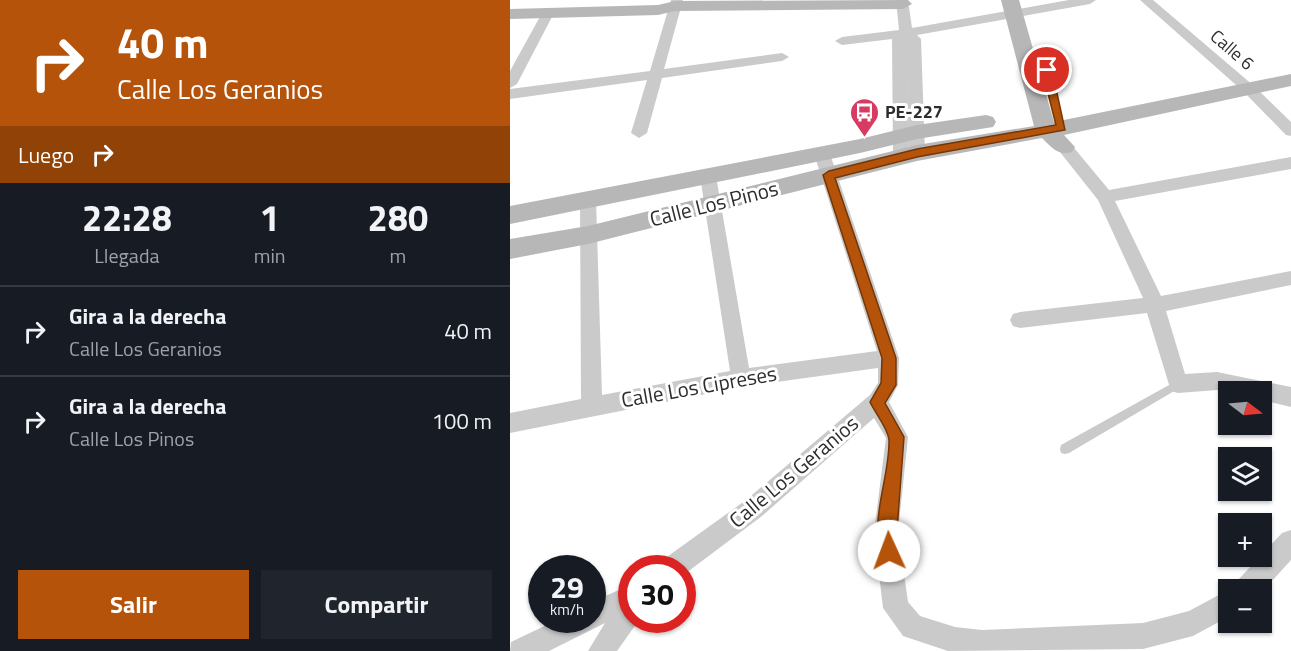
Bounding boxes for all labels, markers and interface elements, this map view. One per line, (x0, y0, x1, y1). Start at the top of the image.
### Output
text: 40 m (117, 10, 209, 74)
street label: Calle 6 (1205, 23, 1260, 76)
icon: right (18, 24, 96, 102)
pin (1021, 44, 1072, 95)
icon: arrive (1030, 53, 1063, 86)
text: Calle Los Geranios (117, 68, 323, 109)
bus stop icon: PE-227 (848, 96, 880, 138)
place label: PE-227 (885, 98, 943, 125)
text: Luego (18, 138, 74, 172)
icon: right (86, 138, 119, 171)
street label: Calle Los Pinos (646, 172, 781, 234)
text: 22:28 (82, 190, 172, 245)
text: 1 (260, 190, 280, 245)
text: 280 (368, 190, 428, 245)
text: Llegada (94, 240, 159, 271)
text: min (254, 240, 286, 271)
text: m (389, 240, 406, 271)
text: Gira a la derecha (69, 299, 226, 333)
text: 40 m (444, 314, 492, 348)
icon: right (18, 315, 51, 348)
text: Calle Los Geranios (69, 333, 222, 364)
street label: Calle Los Cipreses (619, 357, 779, 415)
north arrow (1218, 381, 1272, 435)
map controls (1218, 381, 1272, 633)
text: Gira a la derecha (69, 389, 226, 423)
text: 100 m (432, 404, 492, 438)
icon: right (18, 405, 51, 438)
street label: Calle Los Geranios (722, 407, 865, 535)
text: Calle Los Pinos (69, 423, 194, 454)
button: layers (1218, 447, 1272, 501)
button: + (1218, 513, 1272, 567)
position arrow (857, 519, 921, 583)
speed limit sign: 30 (618, 555, 696, 633)
text: 29 (550, 564, 584, 610)
button: Salir (18, 570, 249, 639)
button: Compartir (261, 570, 492, 639)
button: − (1218, 579, 1272, 633)
text: km/h (550, 598, 584, 621)

